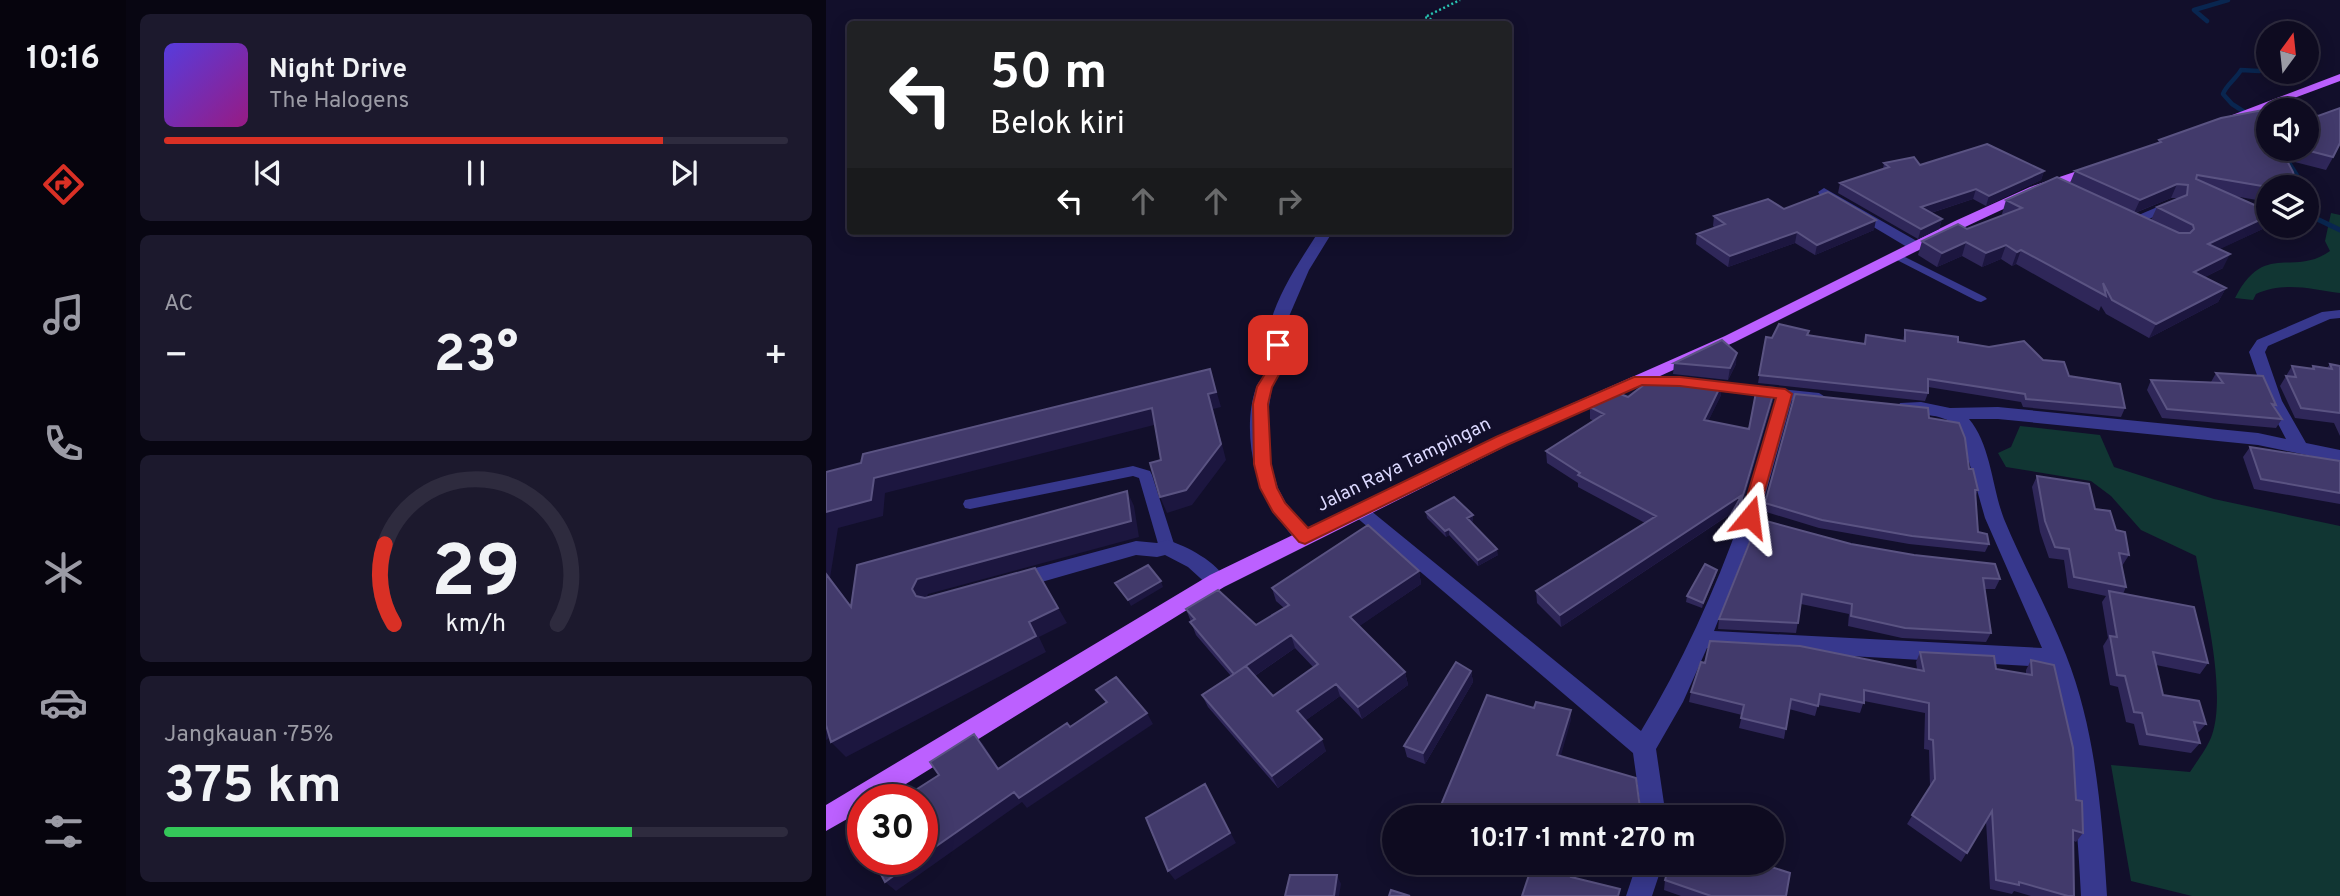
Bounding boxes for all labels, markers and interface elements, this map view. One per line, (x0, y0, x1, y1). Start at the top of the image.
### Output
north arrow (2256, 21, 2319, 84)
map controls (2256, 21, 2319, 238)
text: 10:16 (26, 40, 100, 80)
text: 50 m (990, 44, 1107, 106)
icon: left (875, 49, 966, 140)
text: Night Drive (269, 54, 407, 87)
text: The Halogens (269, 87, 409, 116)
button: sound (2256, 98, 2319, 161)
text: Belok kiri (990, 105, 1125, 145)
icon: previous (249, 154, 287, 192)
icon: pause (457, 154, 495, 192)
icon: next (665, 154, 703, 192)
icon: directions (39, 160, 88, 209)
button: layers (2256, 175, 2319, 238)
icon: left (1051, 182, 1089, 220)
icon: ahead (1124, 182, 1162, 220)
icon: ahead (1197, 182, 1235, 220)
icon: right (1270, 182, 1308, 220)
icon: music (39, 290, 88, 339)
text: AC (164, 290, 193, 319)
pin (1248, 315, 1308, 375)
text: 23° (434, 324, 518, 390)
icon: arrive (1259, 326, 1297, 364)
text: − (164, 333, 189, 382)
text: + (763, 333, 788, 382)
street label: Jalan Raya Tampingan (1313, 412, 1495, 518)
icon: phone (39, 419, 88, 468)
position arrow (1713, 480, 1787, 554)
text: 29 (431, 531, 521, 623)
icon: climate (39, 548, 88, 597)
text: km/h (446, 609, 506, 641)
icon: car (39, 678, 88, 727)
text: Jangkauan · 75% (164, 721, 334, 750)
text: 375 km (164, 755, 342, 821)
speed limit sign: 30 (847, 784, 938, 875)
icon: filters (39, 807, 88, 856)
text: 10:17 · 1 mnt · 270 m (1470, 823, 1696, 856)

